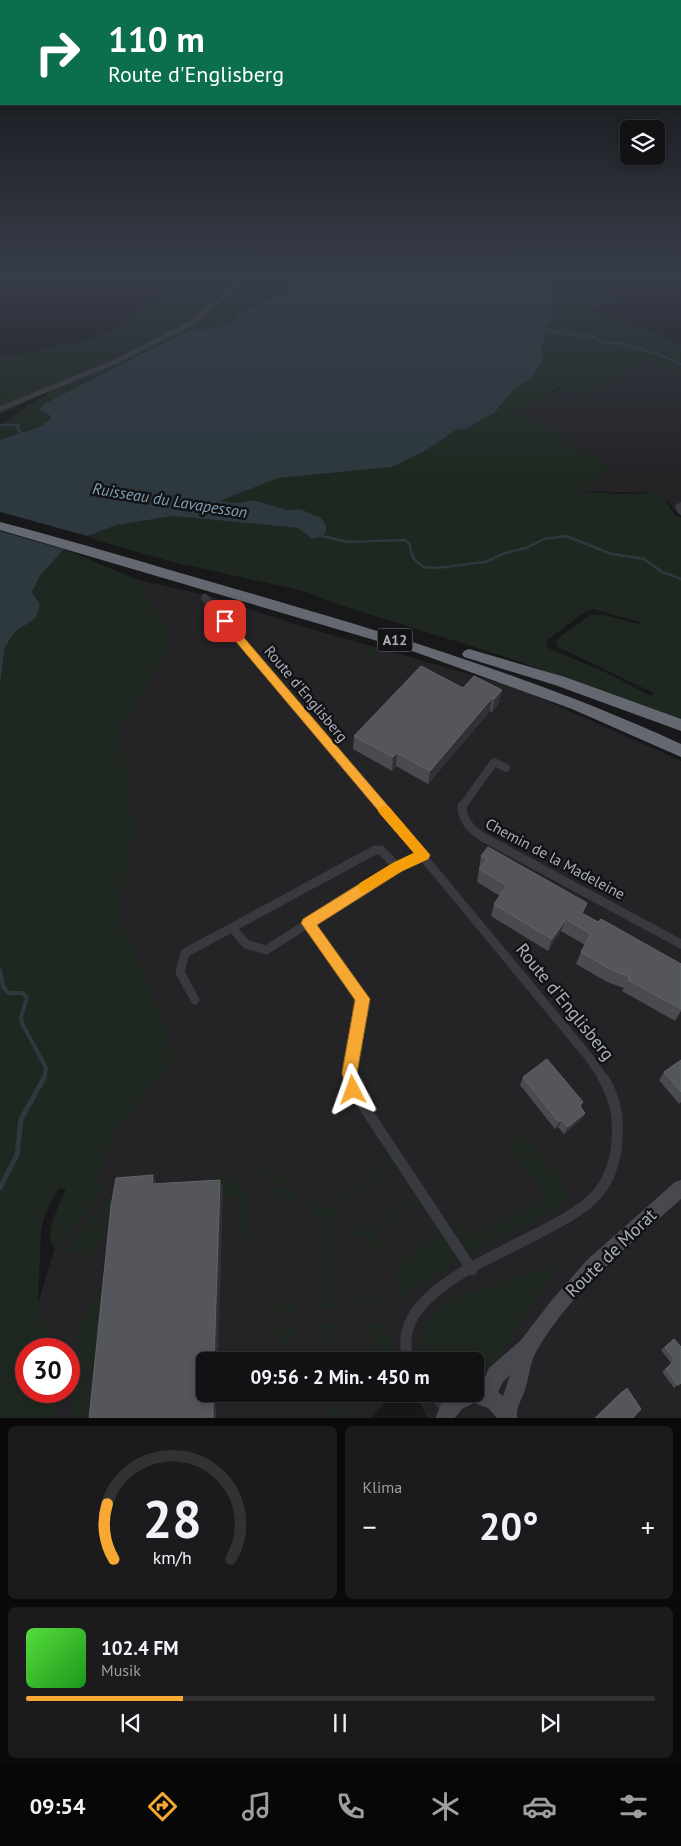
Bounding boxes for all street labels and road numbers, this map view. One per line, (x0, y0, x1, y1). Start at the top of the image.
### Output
road number: A12 (378, 628, 412, 652)
street label: Route d'Englisberg (261, 642, 352, 746)
street label: Chemin de la Madeleine (482, 814, 628, 903)
street label: Route d'Englisberg (511, 938, 620, 1065)
street label: Route de Morat (560, 1203, 661, 1302)

